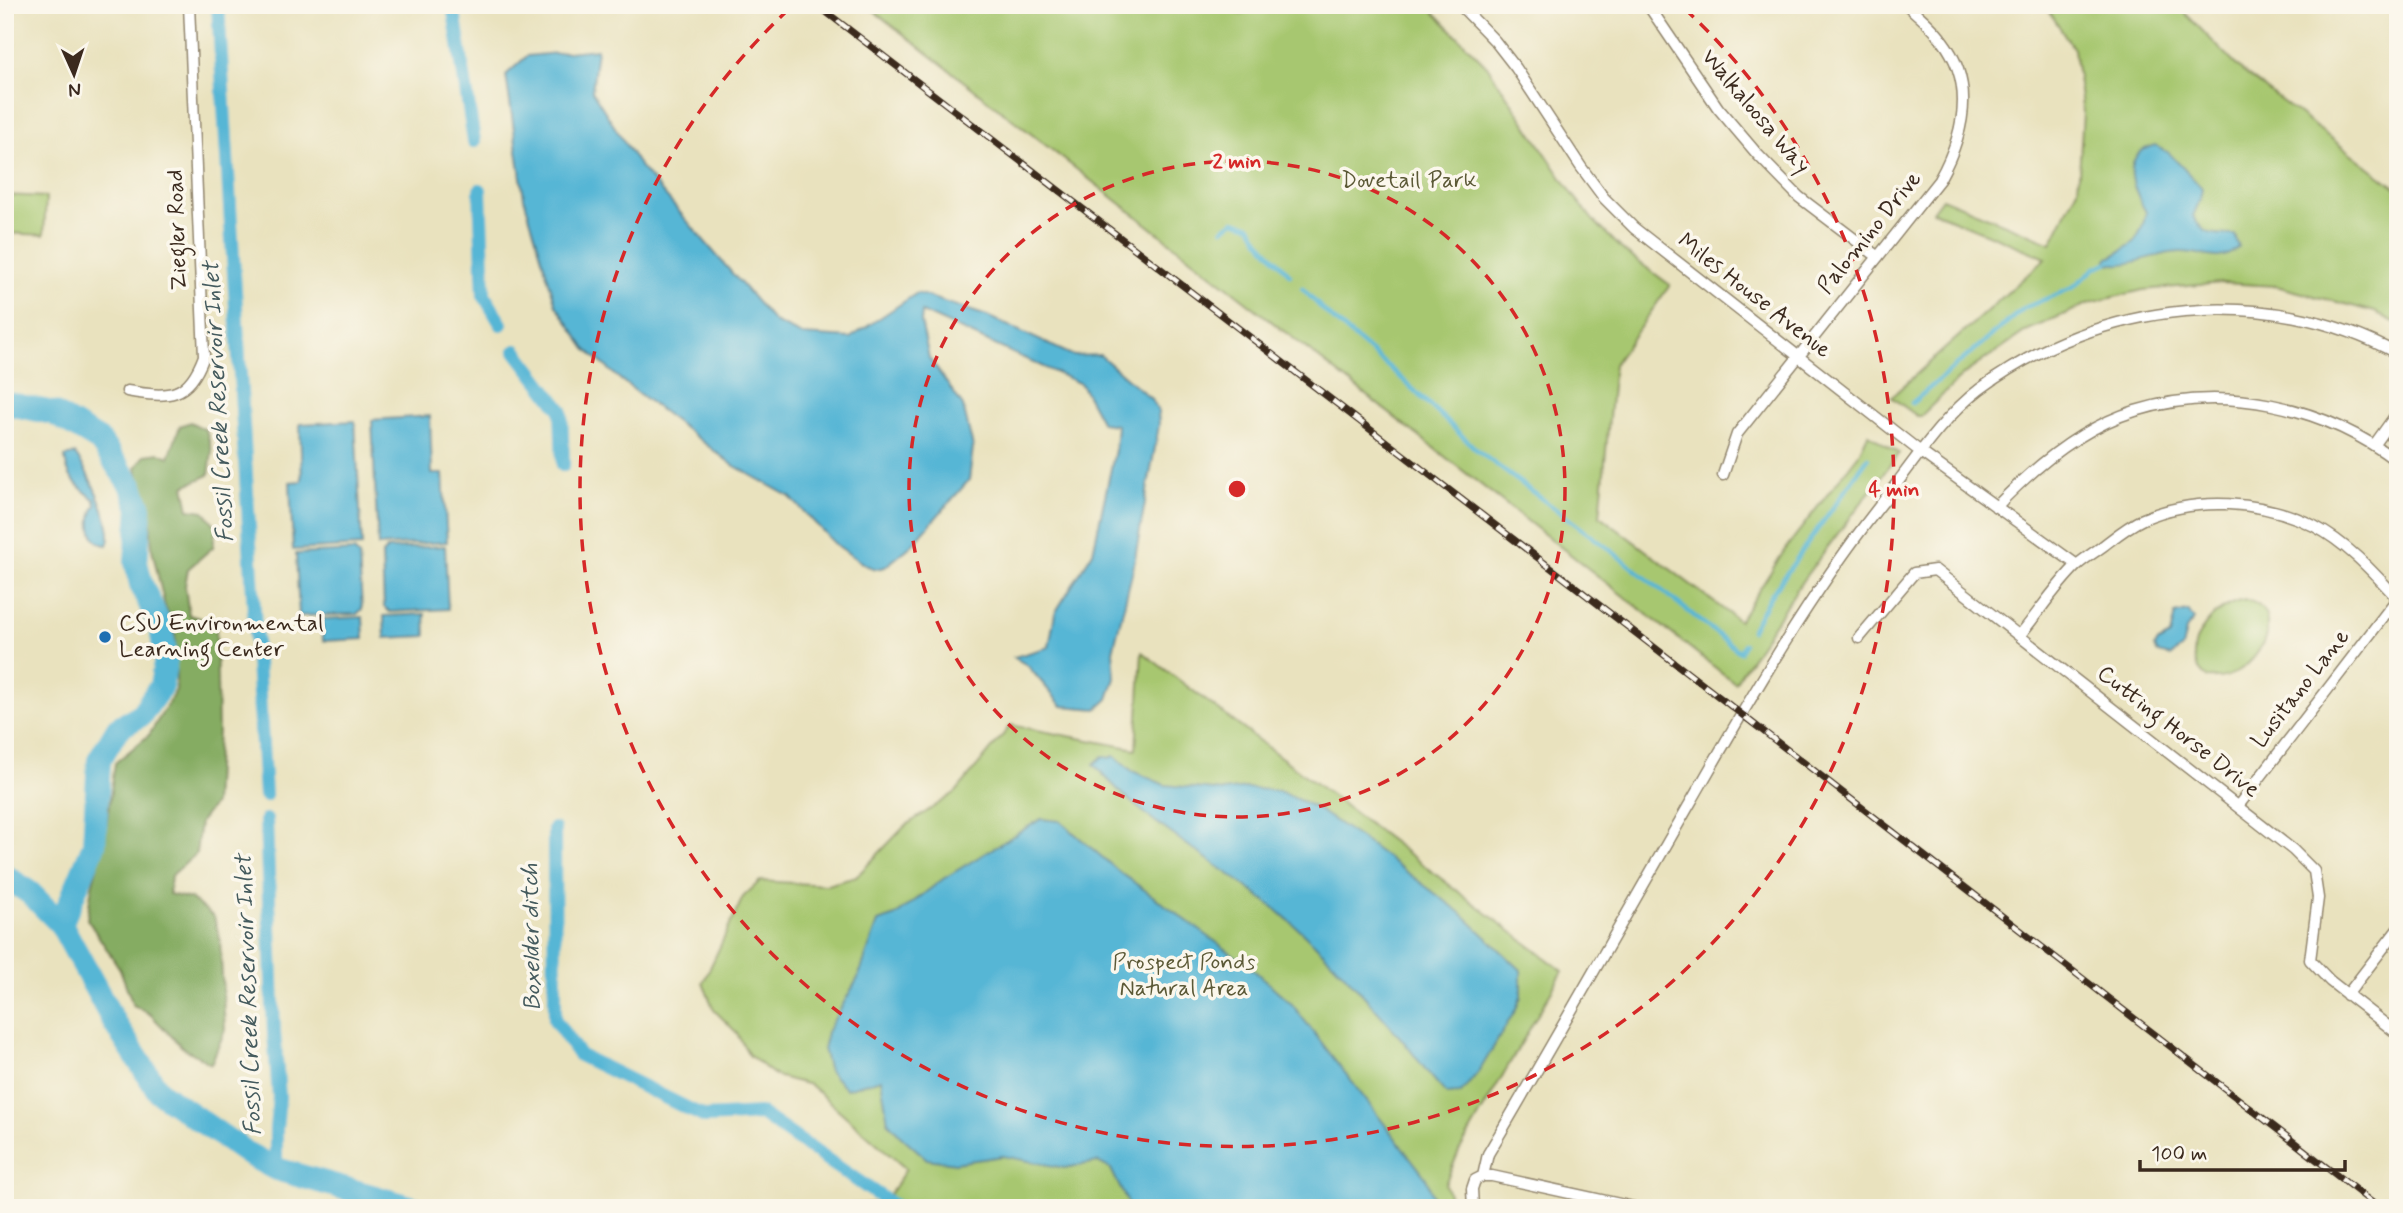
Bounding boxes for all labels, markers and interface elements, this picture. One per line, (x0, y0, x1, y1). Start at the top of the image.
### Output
north arrow (38, 38, 108, 108)
street label: Walkaloosa Way (1694, 43, 1816, 181)
text: N (68, 77, 82, 102)
text: 2 min (1212, 148, 1262, 176)
street label: Palomino Drive (1811, 165, 1929, 301)
park label: Dovetail Park (1341, 166, 1477, 196)
street label: Ziegler Road (161, 169, 197, 291)
street label: Miles House Avenue (1671, 227, 1837, 366)
water label: Fossil Creek Reservoir Inlet (196, 258, 242, 543)
text: 4 min (1868, 476, 1920, 504)
centre of rings (1225, 477, 1249, 501)
place label: CSU Environmental Learning Center (119, 609, 324, 667)
street label: Lusitano Lane (2245, 623, 2357, 755)
marker: CSU Environmental Learning Center (97, 629, 113, 645)
street label: Cutting Horse Drive (2089, 659, 2266, 807)
water label: Fossil Creek Reservoir Inlet (229, 851, 269, 1136)
water label: Boxelder ditch (515, 863, 549, 1011)
park label: Prospect Ponds Natural Area (1113, 948, 1255, 1004)
scale bar (2140, 1129, 2345, 1173)
text: 100 m (2151, 1140, 2207, 1168)

